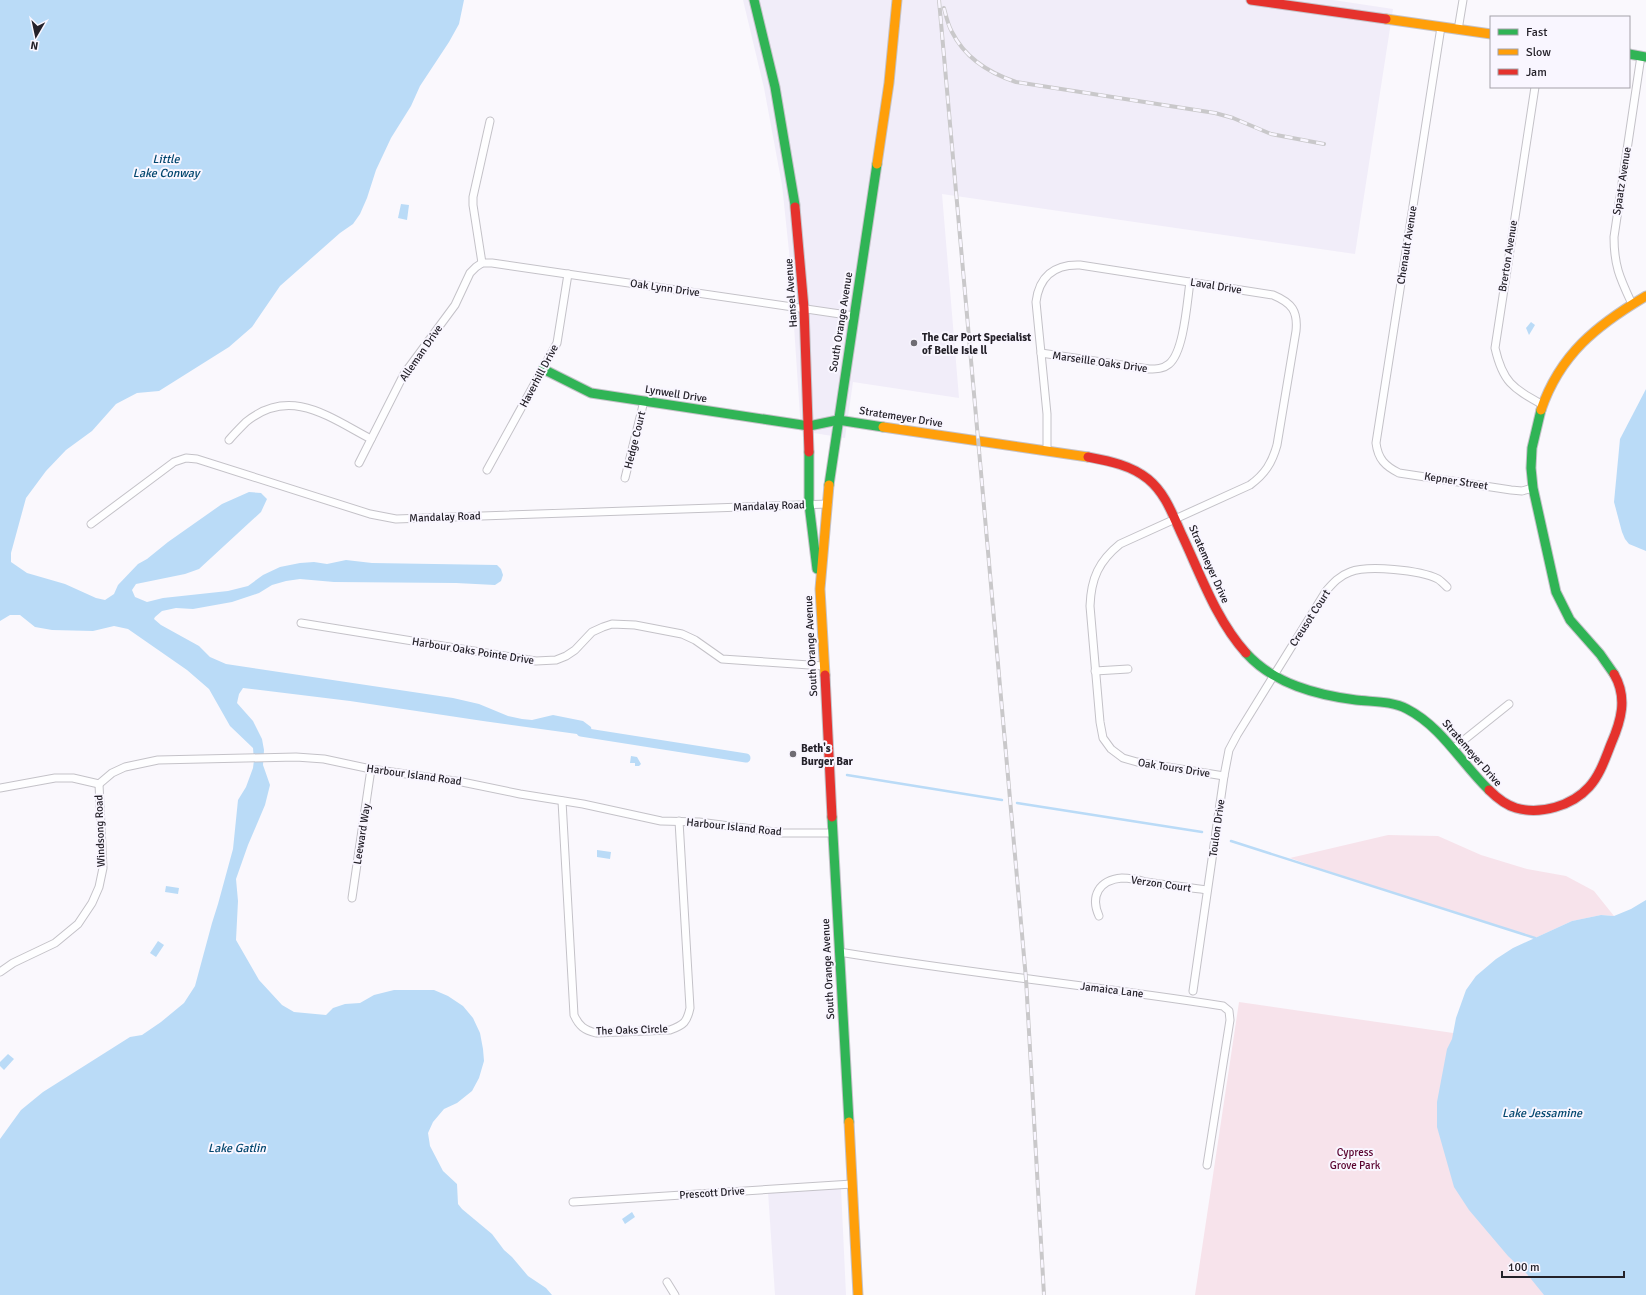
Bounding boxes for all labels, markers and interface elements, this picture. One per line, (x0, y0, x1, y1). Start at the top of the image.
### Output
north arrow (16, 16, 56, 56)
legend (1490, 16, 1630, 88)
text: Fast (1526, 25, 1547, 40)
text: N (30, 38, 39, 52)
text: Slow (1526, 45, 1551, 60)
text: Jam (1526, 65, 1547, 80)
street label: Spaatz Avenue (1610, 146, 1634, 216)
water label: Little Lake Conway (133, 152, 201, 181)
street label: Chenault Avenue (1394, 205, 1420, 285)
street label: Brerton Avenue (1496, 219, 1520, 293)
street label: Hansel Avenue (782, 258, 800, 328)
street label: South Orange Avenue (827, 271, 855, 373)
street label: Laval Drive (1189, 276, 1243, 296)
street label: Oak Lynn Drive (629, 277, 701, 299)
street label: Alleman Drive (397, 322, 445, 384)
place label: The Car Port Specialist of Belle Isle ll (922, 331, 1031, 357)
marker: The Car Port Specialist of Belle Isle ll (909, 338, 919, 348)
street label: Haverhill Drive (517, 342, 561, 410)
street label: Marseille Oaks Drive (1052, 349, 1148, 375)
street label: Lynwell Drive (644, 383, 708, 405)
street label: Stratemeyer Drive (858, 404, 944, 430)
street label: Hedge Court (622, 410, 648, 470)
street label: Kepner Street (1423, 470, 1489, 492)
street label: Mandalay Road (733, 498, 805, 514)
street label: Mandalay Road (409, 509, 481, 525)
street label: Stratemeyer Drive (1186, 523, 1232, 605)
street label: Creusot Court (1287, 587, 1333, 649)
street label: South Orange Avenue (802, 595, 820, 697)
street label: Harbour Oaks Pointe Drive (411, 635, 535, 667)
street label: Stratemeyer Drive (1439, 717, 1505, 789)
place label: Beth's Burger Bar (801, 742, 854, 768)
marker: Beth's Burger Bar (788, 749, 798, 759)
street label: Oak Tours Drive (1137, 756, 1211, 780)
street label: Harbour Island Road (366, 762, 462, 788)
street label: Windsong Road (92, 794, 108, 867)
street label: Toulon Drive (1207, 798, 1227, 858)
street label: Leeward Way (351, 802, 373, 865)
street label: Harbour Island Road (686, 816, 782, 838)
street label: Verzon Court (1130, 873, 1192, 895)
street label: South Orange Avenue (819, 918, 837, 1020)
street label: Jamaica Lane (1080, 980, 1144, 1000)
street label: The Oaks Circle (596, 1022, 668, 1038)
water label: Lake Jessamine (1502, 1106, 1583, 1121)
water label: Lake Gatlin (208, 1141, 266, 1156)
park label: Cypress Grove Park (1330, 1146, 1381, 1172)
street label: Prescott Drive (679, 1184, 745, 1202)
scale bar (1502, 1253, 1624, 1279)
text: 100 m (1508, 1260, 1540, 1275)

